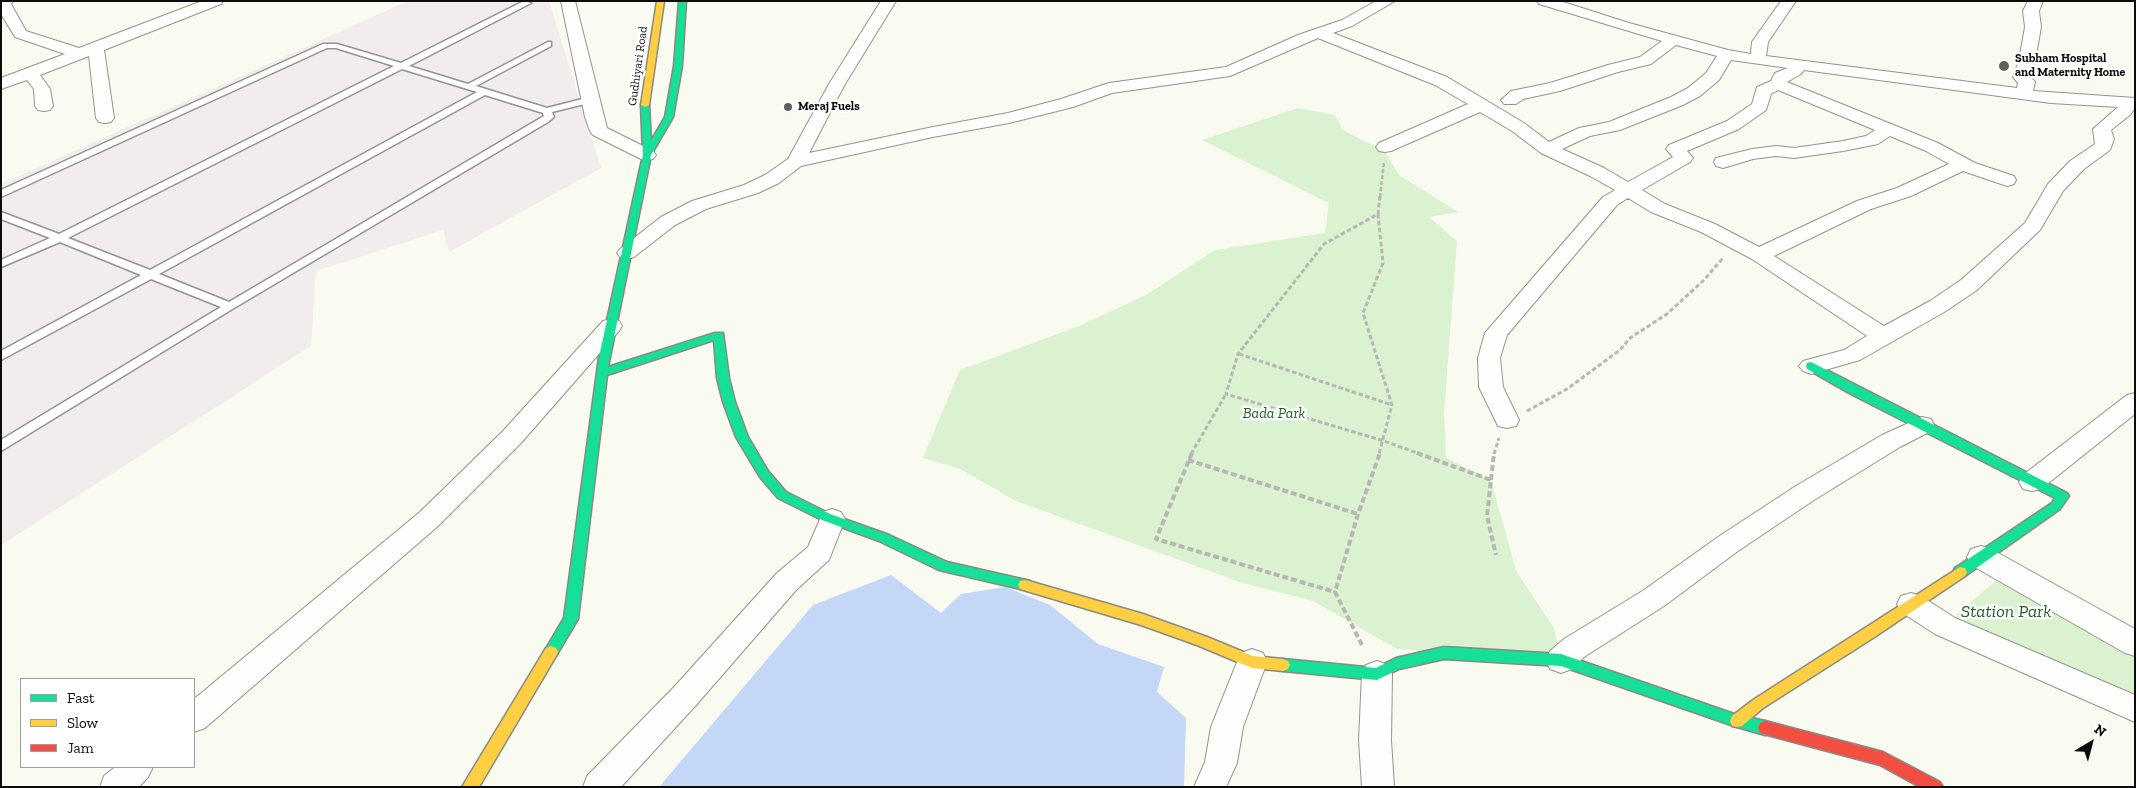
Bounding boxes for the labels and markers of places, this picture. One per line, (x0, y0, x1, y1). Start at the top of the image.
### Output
place label: Subham Hospital and Maternity Home (2015, 52, 2125, 80)
marker: Subham Hospital and Maternity Home (1997, 59, 2011, 73)
place label: Meraj Fuels (798, 100, 860, 114)
marker: Meraj Fuels (782, 101, 794, 113)

